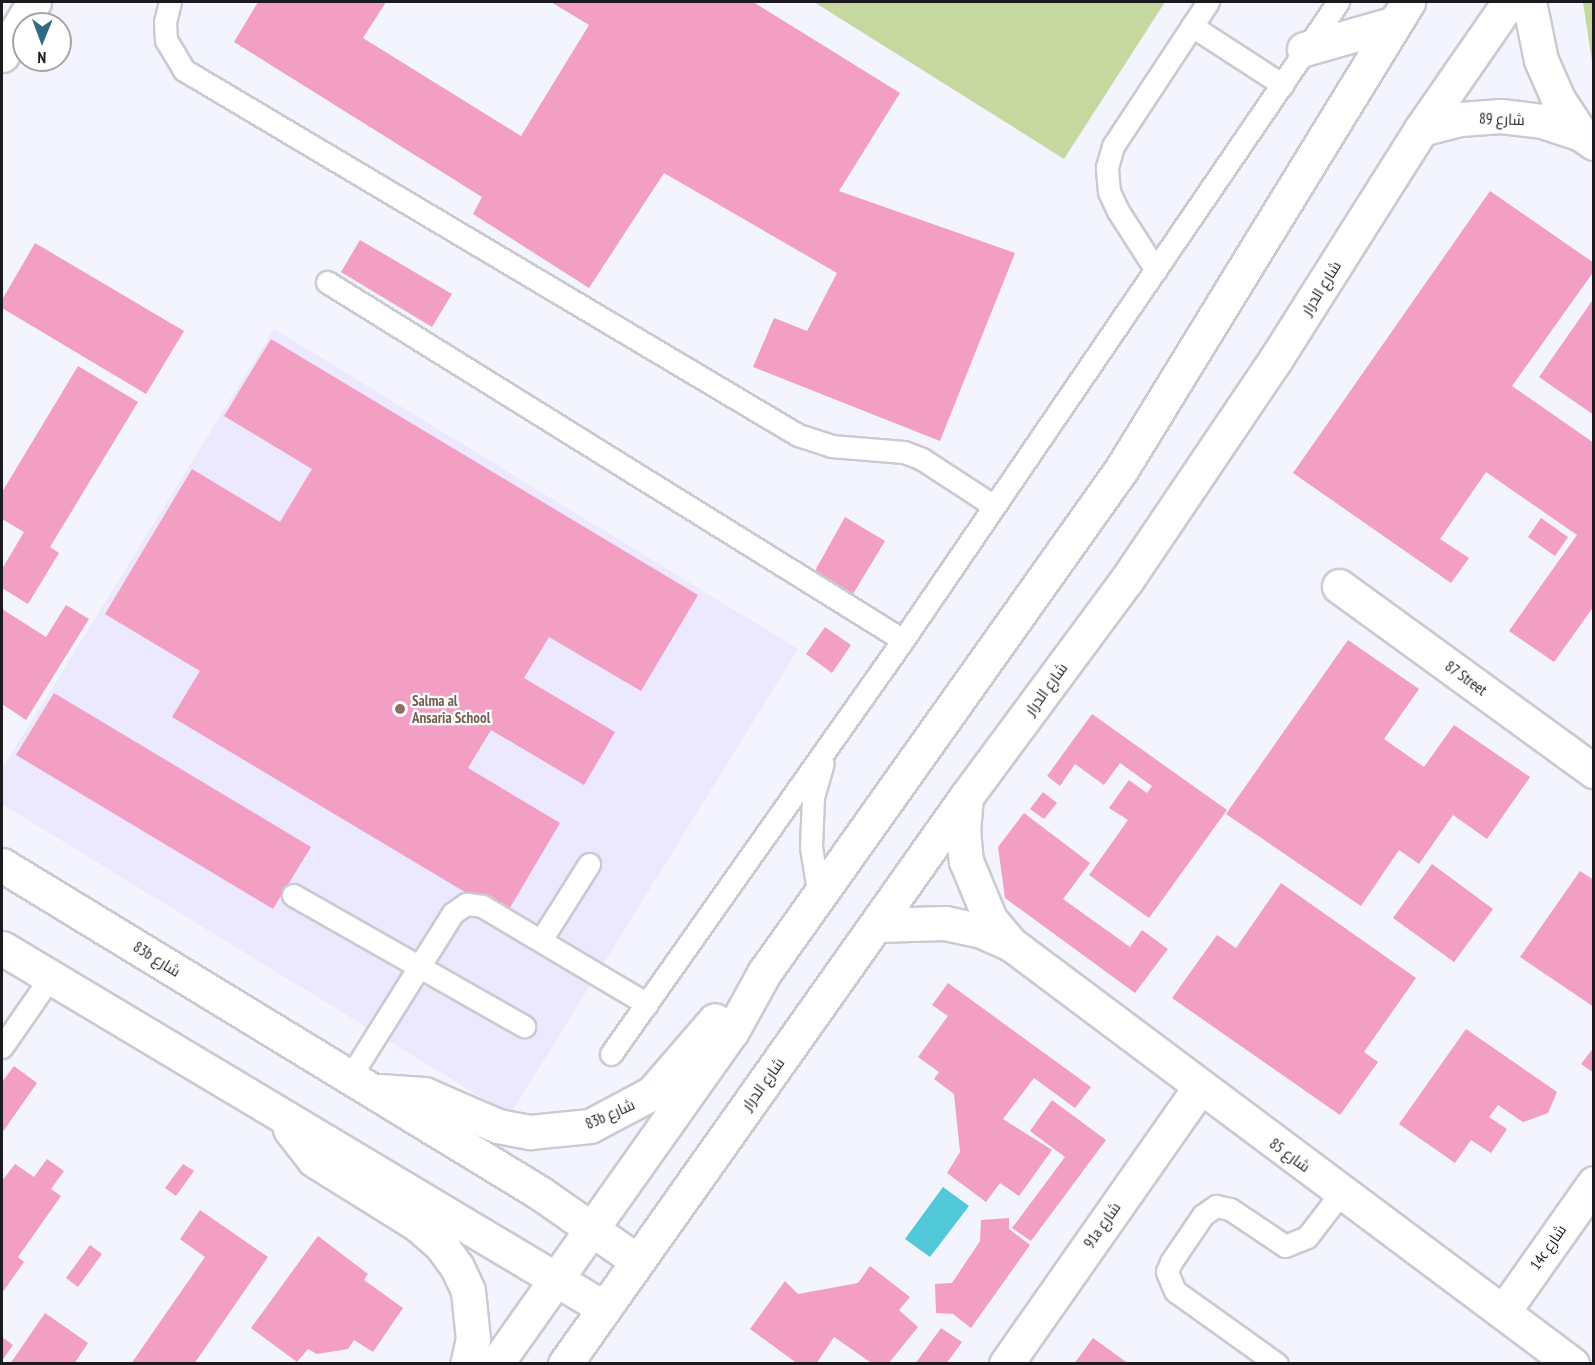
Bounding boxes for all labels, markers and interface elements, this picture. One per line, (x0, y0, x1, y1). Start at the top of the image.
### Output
north arrow (12, 12, 72, 72)
text: N (37, 48, 46, 68)
street label: شارع 89 (1479, 109, 1525, 129)
street label: شارع الدرار (1297, 258, 1345, 318)
street label: 87 Street (1441, 657, 1491, 699)
street label: شارع الدرار (1021, 659, 1071, 719)
place label: Salma al Ansaria School (412, 691, 490, 726)
marker: Salma al Ansaria School (393, 702, 407, 716)
street label: 83b شارع (130, 938, 184, 980)
street label: شارع الدرار (738, 1054, 788, 1114)
street label: 83b شارع (582, 1095, 638, 1133)
street label: شارع 85 (1266, 1134, 1314, 1176)
street label: 91a شارع (1080, 1199, 1124, 1251)
street label: 14c شارع (1526, 1221, 1570, 1273)

